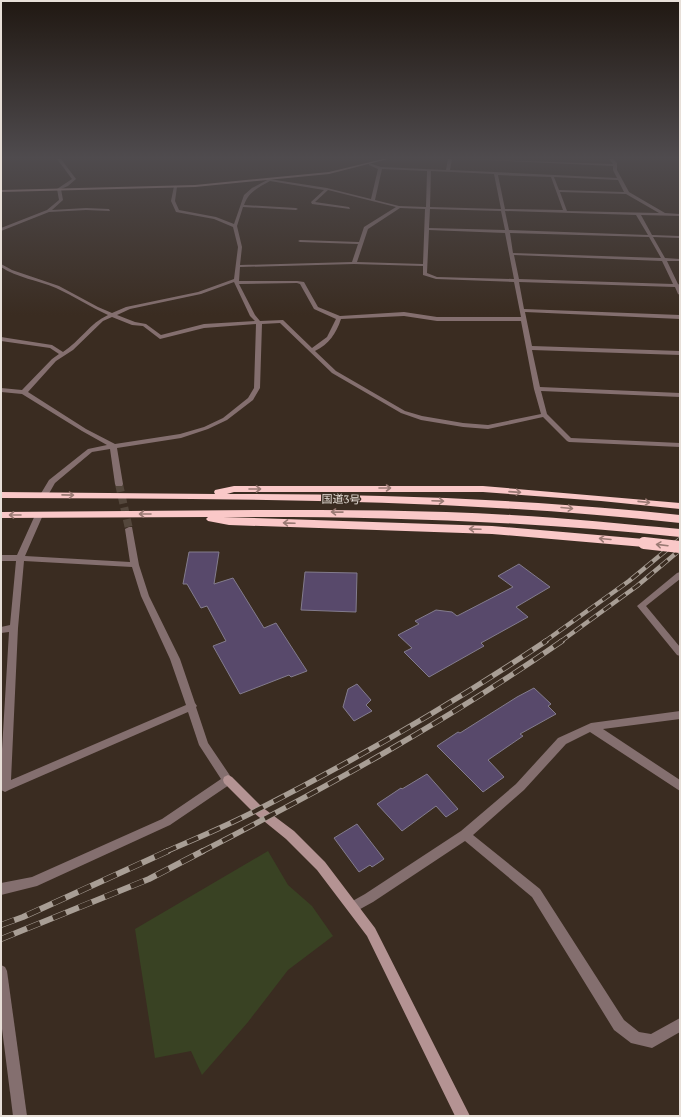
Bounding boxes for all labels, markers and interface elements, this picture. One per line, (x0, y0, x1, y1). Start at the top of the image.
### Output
one-way arrow (378, 484, 391, 492)
one-way arrow (248, 485, 261, 493)
one-way arrow (508, 488, 521, 495)
one-way arrow (61, 492, 74, 499)
street label: 国道3号 (321, 492, 361, 506)
one-way arrow (431, 498, 444, 505)
one-way arrow (637, 498, 650, 506)
one-way arrow (560, 505, 573, 512)
one-way arrow (331, 508, 344, 516)
one-way arrow (9, 511, 22, 519)
one-way arrow (139, 511, 152, 518)
one-way arrow (283, 519, 296, 527)
one-way arrow (469, 525, 482, 533)
one-way arrow (599, 536, 612, 543)
one-way arrow (656, 541, 669, 548)

